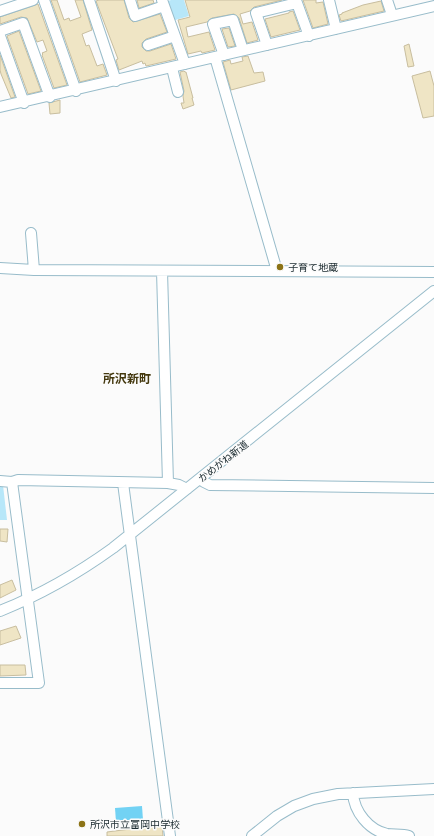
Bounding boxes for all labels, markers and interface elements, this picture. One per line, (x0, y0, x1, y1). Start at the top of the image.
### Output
marker: 子育て地蔵 (275, 262, 285, 272)
place label: 子育て地蔵 (288, 262, 338, 273)
district label: 所沢新町 (103, 372, 151, 386)
street label: かめがね新道 (196, 439, 250, 484)
marker: 所沢市立富岡中学校 (77, 819, 87, 829)
place label: 所沢市立富岡中学校 (90, 819, 180, 830)

